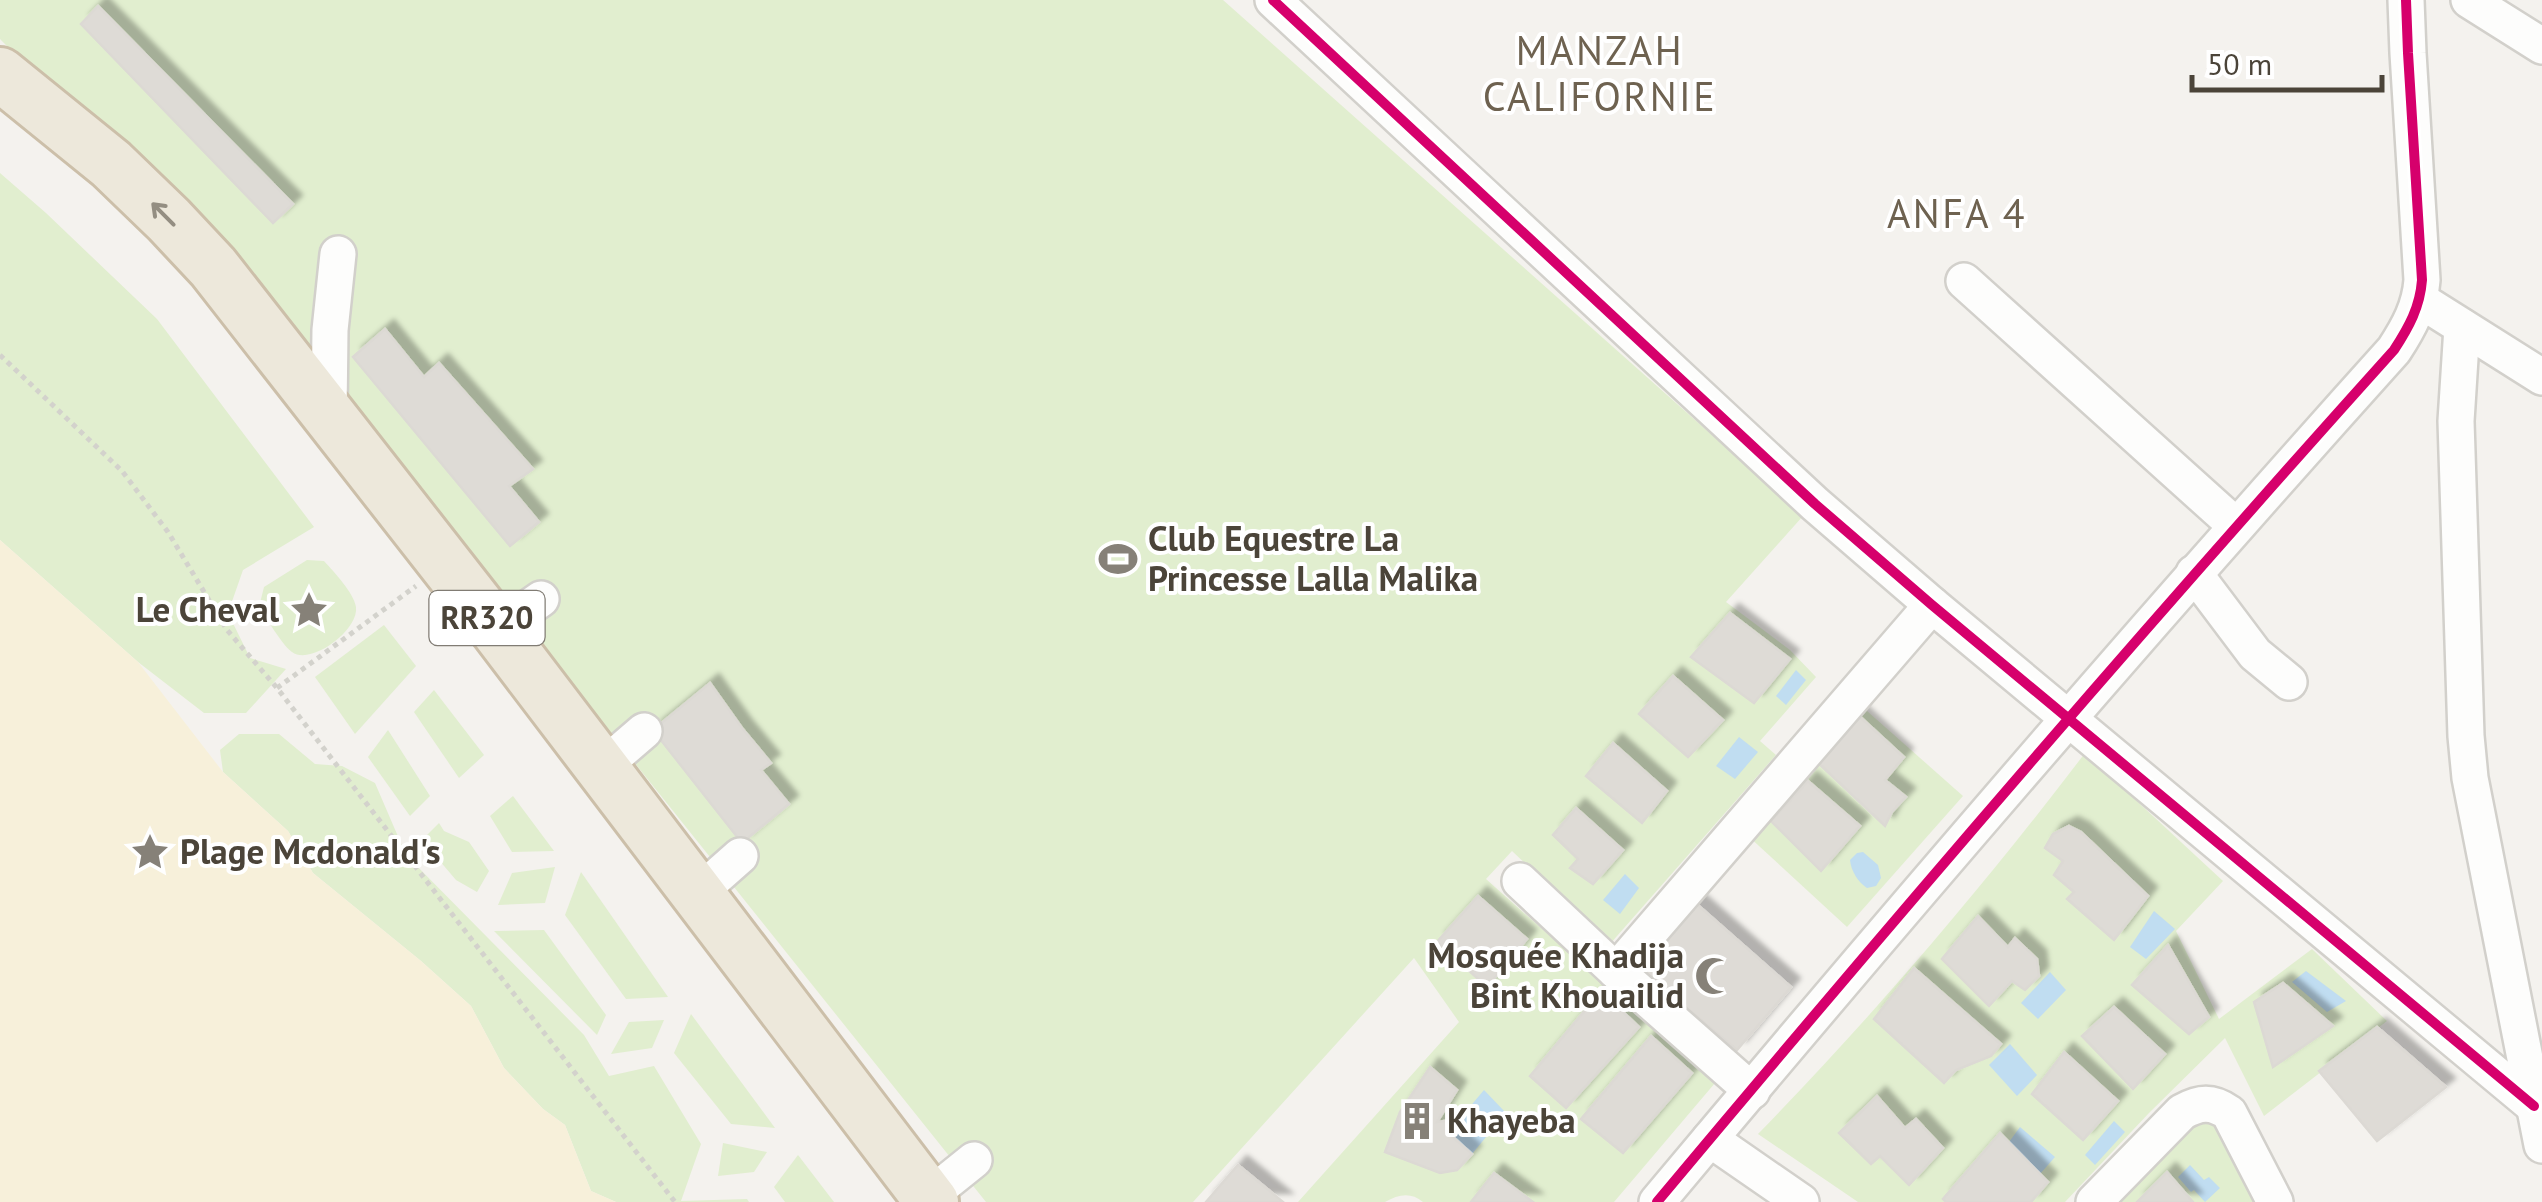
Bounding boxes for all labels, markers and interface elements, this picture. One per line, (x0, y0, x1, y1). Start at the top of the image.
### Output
district label: MANZAH CALIFORNIE (1483, 24, 1717, 122)
scale bar (2192, 30, 2382, 92)
text: 50 m (2207, 44, 2272, 83)
district label: ANFA 4 (1887, 187, 2027, 239)
one-way arrow (151, 202, 175, 226)
place label: Club Equestre La Princesse Lalla Malika (1148, 515, 1478, 601)
sports icon: Club Equestre La Princesse Lalla Malika (1097, 538, 1139, 580)
place label: Le Cheval (136, 586, 280, 632)
place icon: Le Cheval (288, 589, 330, 631)
road number: RR320 (430, 591, 544, 645)
place label: Plage Mcdonald's (180, 828, 441, 874)
place icon: Plage Mcdonald's (129, 831, 171, 873)
place label: Mosquée Khadija Bint Khouailid (1427, 932, 1684, 1018)
mosque icon: Mosquée Khadija Bint Khouailid (1693, 955, 1735, 997)
place label: Khayeba (1447, 1097, 1576, 1143)
building icon: Khayeba (1396, 1100, 1438, 1142)

